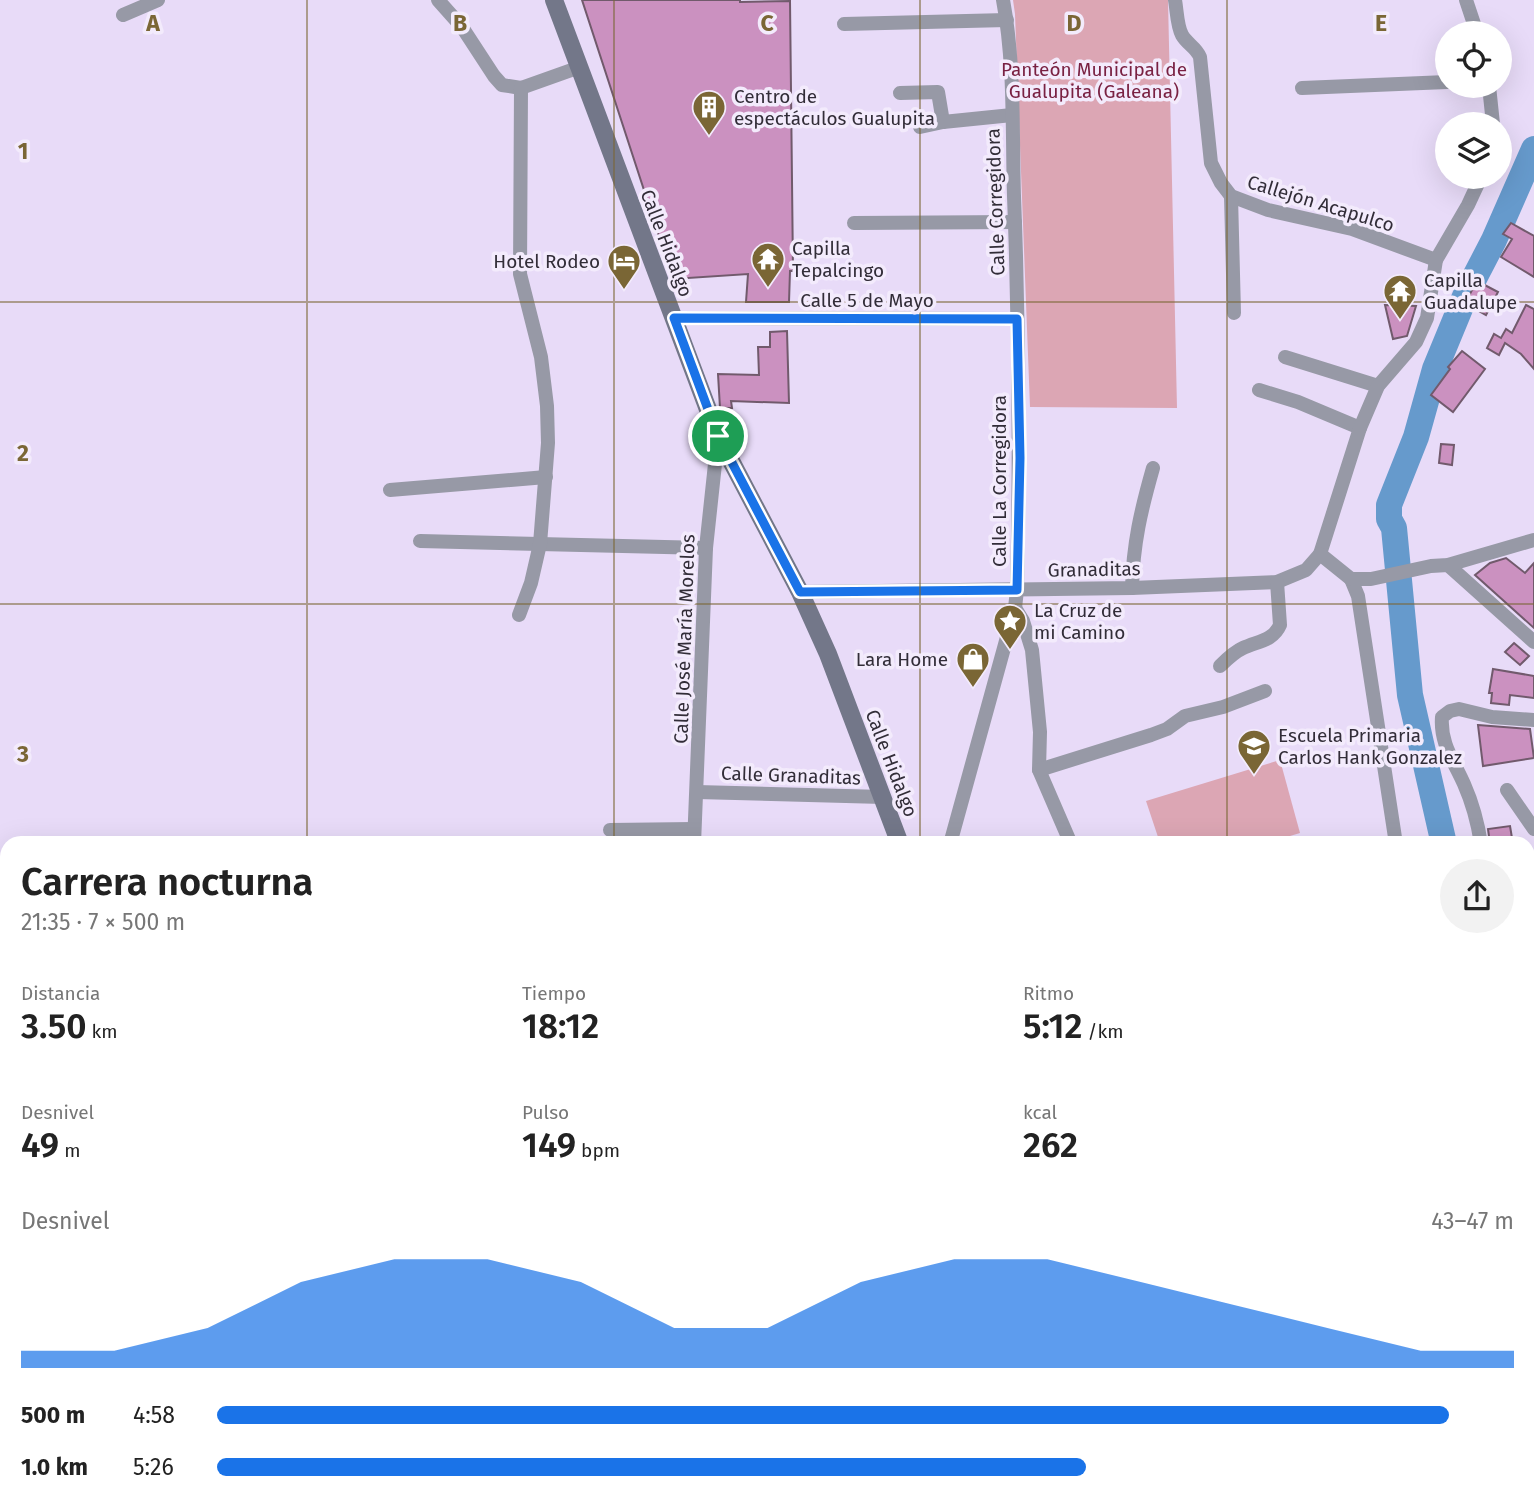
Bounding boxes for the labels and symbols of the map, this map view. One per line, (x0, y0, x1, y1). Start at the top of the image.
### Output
text: A (145, 9, 160, 37)
text: B (453, 9, 467, 37)
text: C (760, 9, 774, 37)
text: D (1067, 9, 1082, 37)
text: E (1375, 9, 1387, 37)
park label: Panteón Municipal de Gualupita (Galeana) (1001, 58, 1187, 103)
place label: Centro de espectáculos Gualupita (734, 85, 935, 130)
building icon: Centro de espectáculos Gualupita (690, 88, 728, 137)
street label: Calle Corregidora (981, 128, 1010, 276)
text: 1 (18, 137, 28, 165)
street label: Callejón Acapulco (1245, 170, 1397, 237)
street label: Calle Hidalgo (636, 186, 698, 300)
place label: Capilla Tepalcingo (792, 237, 884, 282)
temple icon: Capilla Tepalcingo (749, 240, 787, 289)
hotel icon: Hotel Rodeo (605, 242, 643, 291)
place label: Hotel Rodeo (493, 250, 600, 273)
place label: Capilla Guadalupe (1424, 269, 1517, 314)
temple icon: Capilla Guadalupe (1381, 272, 1419, 321)
street label: Calle 5 de Mayo (800, 289, 934, 312)
street label: Calle La Corregidora (988, 395, 1011, 567)
pin (688, 406, 748, 466)
text: 2 (17, 439, 29, 467)
street label: Calle José María Morelos (669, 534, 700, 744)
street label: Granaditas (1047, 557, 1141, 582)
place label: La Cruz de mi Camino (1034, 599, 1125, 644)
place icon: La Cruz de mi Camino (991, 602, 1029, 651)
shop icon: Lara Home (954, 640, 992, 689)
place label: Lara Home (856, 648, 948, 671)
street label: Calle Hidalgo (861, 706, 923, 820)
place label: Escuela Primaria Carlos Hank Gonzalez (1278, 724, 1462, 769)
school or university icon: Escuela Primaria Carlos Hank Gonzalez (1235, 727, 1273, 776)
text: 3 (16, 740, 29, 768)
street label: Calle Granaditas (721, 762, 861, 789)

